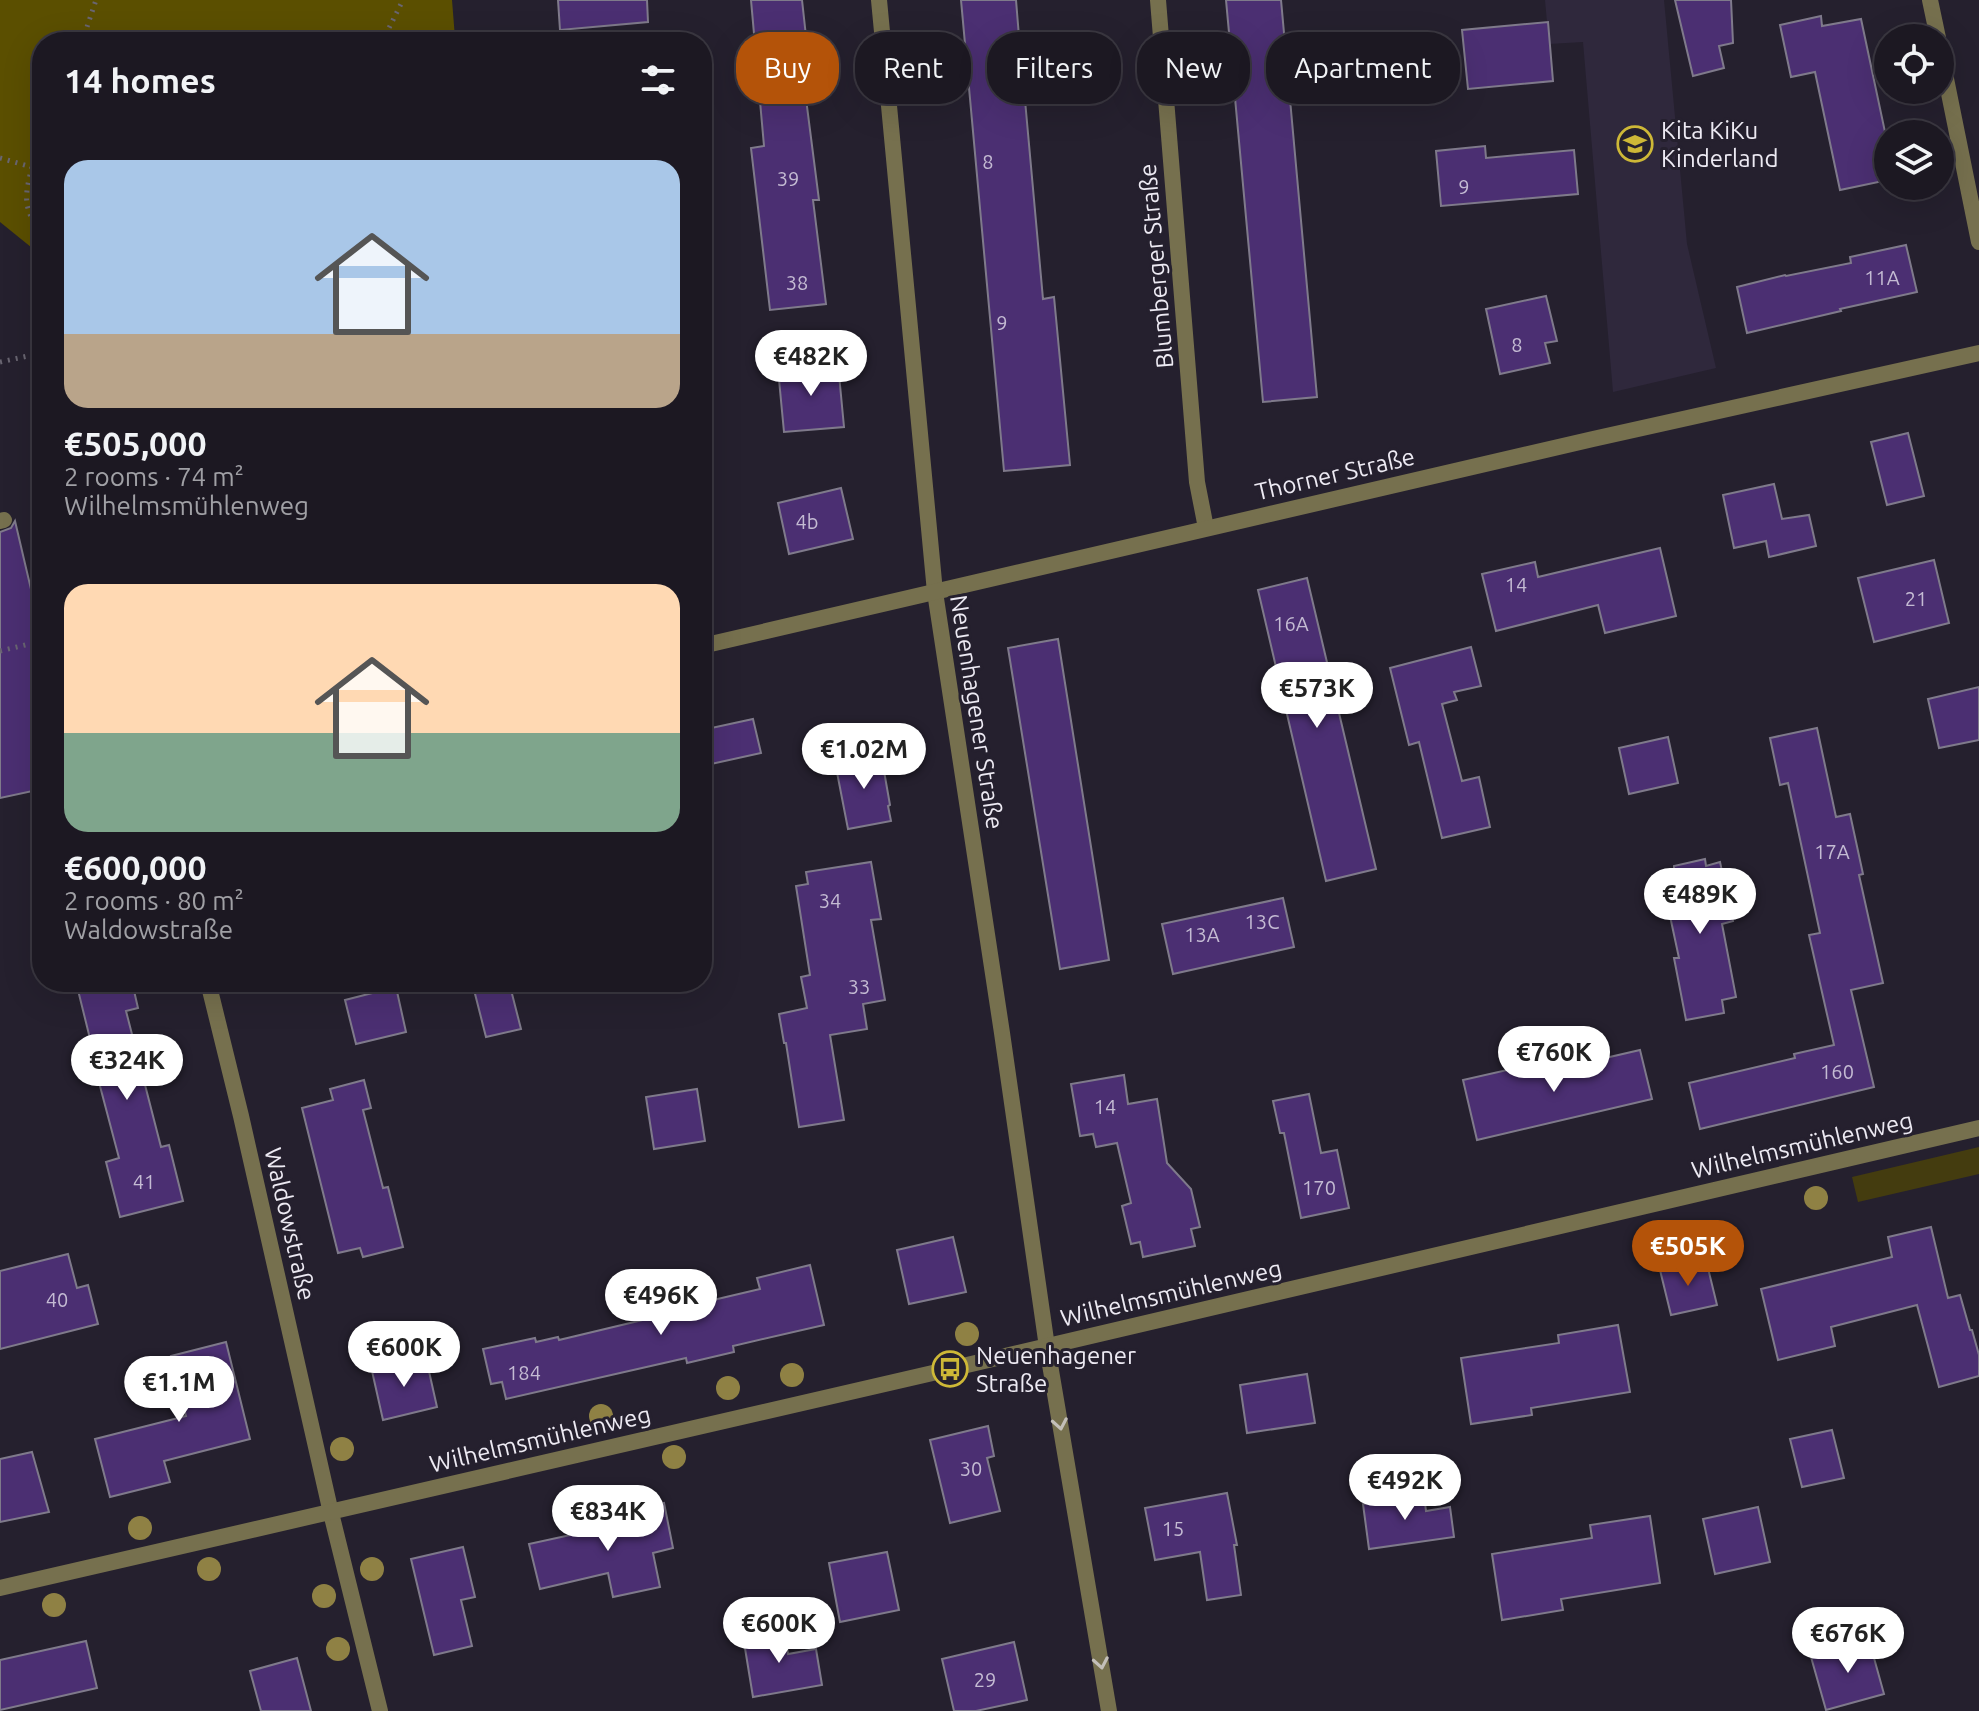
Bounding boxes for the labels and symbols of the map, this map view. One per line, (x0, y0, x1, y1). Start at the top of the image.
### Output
place label: Kita KiKu Kinderland (1661, 117, 1778, 172)
school or university icon: Kita KiKu Kinderland (1616, 125, 1654, 163)
house number: 8 (982, 150, 994, 173)
street label: Blumberger Straße (1134, 163, 1178, 369)
house number: 39 (777, 167, 799, 190)
house number: 9 (1458, 175, 1470, 198)
house number: 11A (1864, 266, 1900, 289)
house number: 38 (786, 271, 808, 294)
house number: 9 (996, 311, 1008, 334)
pin: €482K (755, 330, 867, 398)
house number: 8 (1511, 333, 1523, 356)
street label: Thorner Straße (1253, 443, 1417, 505)
house number: 4b (796, 510, 818, 533)
house number: 14 (1505, 573, 1527, 596)
house number: 21 (1905, 587, 1927, 610)
street label: Neuenhagener Straße (945, 593, 1009, 831)
house number: 16A (1273, 612, 1309, 635)
pin: €573K (1261, 662, 1373, 730)
pin: €1.02M (799, 723, 929, 791)
house number: 17A (1814, 840, 1850, 863)
pin: €489K (1644, 868, 1756, 936)
house number: 34 (819, 889, 841, 912)
house number: 13C (1245, 910, 1279, 933)
house number: 13A (1184, 923, 1220, 946)
house number: 33 (848, 975, 870, 998)
pin: €760K (1498, 1026, 1610, 1094)
pin: €324K (71, 1034, 183, 1102)
house number: 160 (1820, 1060, 1854, 1083)
house number: 14 (1094, 1095, 1116, 1118)
street label: Wilhelmsmühlenweg (1689, 1106, 1915, 1184)
street label: Waldowstraße (259, 1145, 321, 1303)
house number: 41 (133, 1170, 155, 1193)
house number: 170 (1302, 1176, 1336, 1199)
pin: €505K (1632, 1220, 1744, 1288)
street label: Wilhelmsmühlenweg (1058, 1254, 1284, 1332)
pin: €496K (605, 1269, 717, 1337)
house number: 40 (46, 1288, 68, 1311)
pin: €600K (348, 1321, 460, 1389)
place label: Neuenhagener Straße (976, 1342, 1136, 1397)
bus stop icon: Neuenhagener Straße (931, 1350, 969, 1388)
pin: €1.1M (123, 1356, 235, 1424)
house number: 184 (507, 1361, 541, 1384)
street label: Wilhelmsmühlenweg (427, 1400, 653, 1478)
one-way arrow (1050, 1417, 1067, 1430)
pin: €492K (1349, 1454, 1461, 1522)
house number: 30 (960, 1457, 982, 1480)
pin: €834K (552, 1485, 664, 1553)
house number: 15 (1162, 1517, 1184, 1540)
pin: €600K (723, 1597, 835, 1665)
pin: €676K (1792, 1607, 1904, 1675)
one-way arrow (1091, 1656, 1108, 1670)
house number: 29 (974, 1668, 996, 1691)

